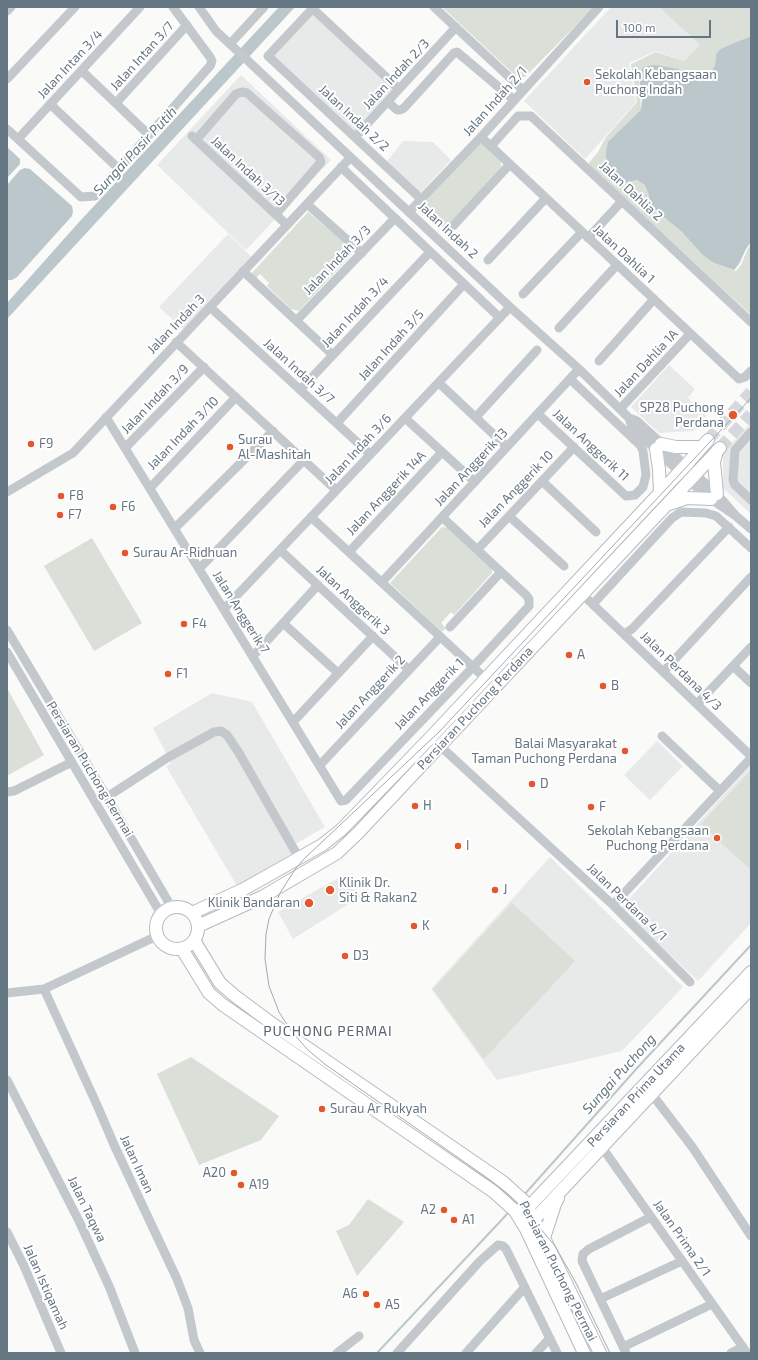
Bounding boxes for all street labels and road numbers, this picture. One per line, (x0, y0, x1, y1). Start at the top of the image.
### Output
street label: Jalan Intan 3/7 (107, 18, 177, 94)
street label: Jalan Intan 3/4 (34, 26, 106, 102)
street label: Jalan Indah 2/3 (360, 36, 432, 112)
street label: Jalan Indah 2/1 (460, 63, 530, 139)
street label: Jalan Indah 2/2 (316, 81, 392, 155)
street label: Jalan Indah 3/13 (208, 133, 288, 209)
street label: Jalan Dahlia 2 (596, 158, 666, 224)
street label: Jalan Indah 2 (415, 198, 481, 262)
street label: Jalan Dahlia 1 (590, 221, 658, 287)
street label: Jalan Indah 3/3 (300, 222, 374, 298)
street label: Jalan Indah 3/4 (318, 273, 392, 351)
street label: Jalan Indah 3 (144, 291, 208, 357)
street label: Jalan Indah 3/5 (355, 306, 427, 384)
street label: Jalan Dahlia 1A (611, 326, 681, 400)
street label: Jalan Indah 3/7 (260, 335, 338, 407)
street label: Jalan Indah 3/9 (118, 361, 192, 437)
street label: Jalan Indah 3/10 (144, 393, 222, 473)
street label: Jalan Anggerik 11 (550, 406, 632, 484)
street label: Jalan Indah 3/6 (321, 411, 395, 487)
street label: Jalan Anggerik 13 (431, 425, 511, 509)
street label: Jalan Anggerik 10 (475, 447, 557, 531)
street label: Jalan Anggerik 14A (343, 448, 429, 538)
street label: Jalan Anggerik 3 (313, 562, 393, 638)
street label: Jalan Anggerik 7 (209, 568, 273, 656)
street label: Jalan Perdana 4/3 (637, 628, 725, 714)
street label: Persiaran Puchong Perdana (414, 643, 536, 773)
street label: Jalan Anggerik 2 (332, 652, 408, 732)
street label: Jalan Anggerik 1 (391, 655, 467, 733)
street label: Persiaran Puchong Permai (43, 698, 137, 840)
street label: Jalan Perdana 4/1 (584, 860, 670, 944)
street label: Persiaran Prima Utama (584, 1040, 688, 1150)
street label: Jalan Iman (117, 1132, 157, 1196)
street label: Jalan Taqwa (64, 1173, 110, 1245)
street label: Jalan Prima 2/1 (650, 1197, 714, 1279)
street label: Persiaran Puchong Permai (516, 1198, 600, 1344)
street label: Jalan Istiqamah (20, 1242, 72, 1332)

